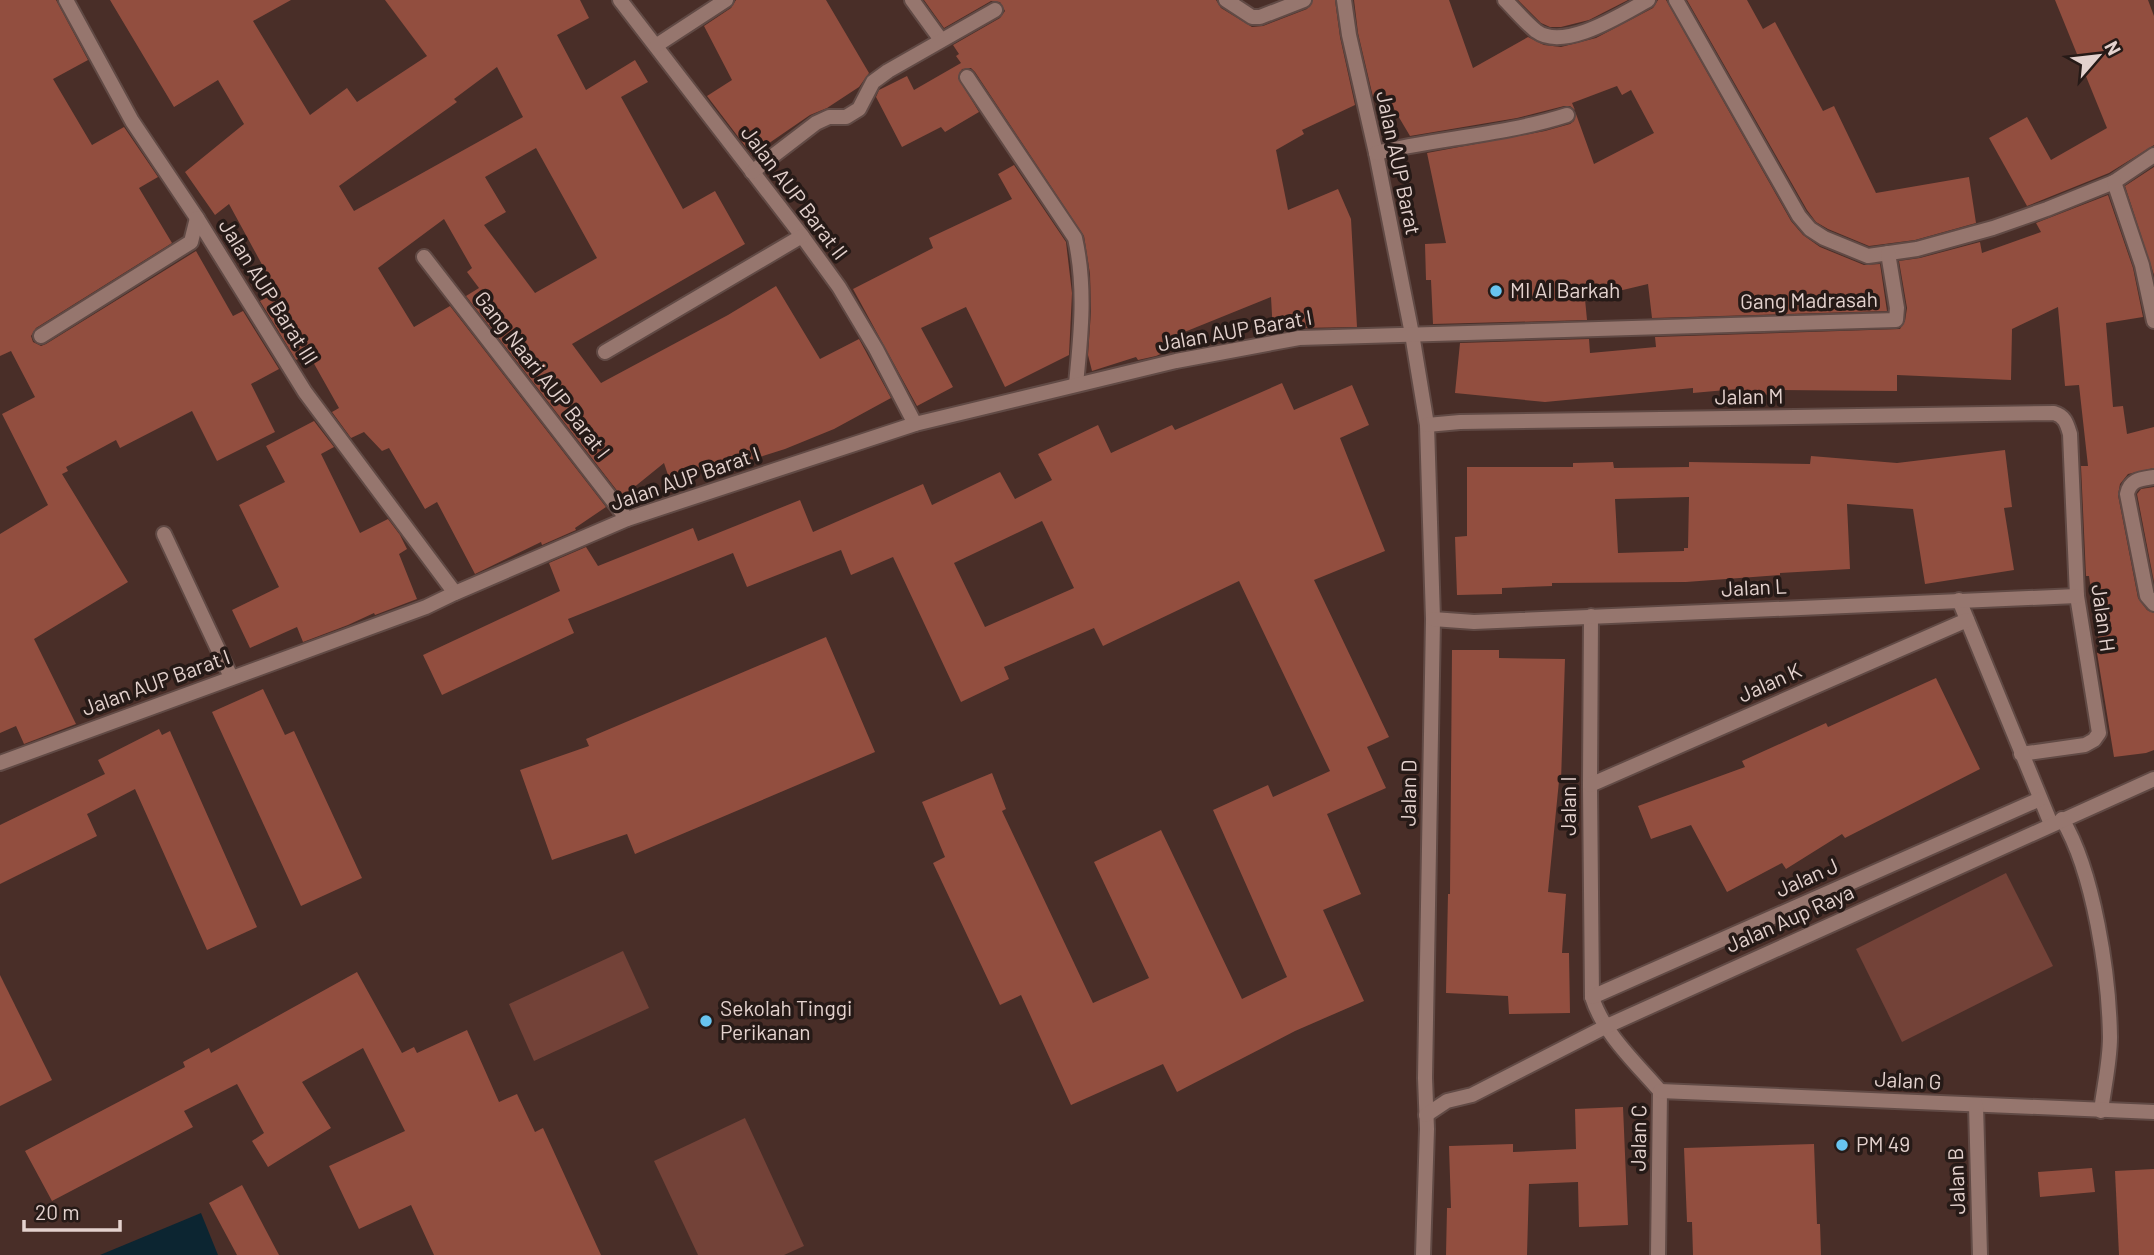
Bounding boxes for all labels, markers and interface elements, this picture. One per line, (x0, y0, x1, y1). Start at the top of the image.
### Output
north arrow (2063, 21, 2133, 91)
text: N (2100, 37, 2127, 59)
street label: Jalan AUP Barat (1372, 88, 1427, 237)
street label: Jalan AUP Barat II (737, 120, 854, 264)
street label: Jalan AUP Barat III (214, 214, 324, 369)
place label: MI Al Barkah (1510, 277, 1620, 302)
marker: MI Al Barkah (1488, 283, 1504, 299)
street label: Gang Naari AUP Barat I (470, 286, 616, 463)
street label: Gang Madrasah (1740, 286, 1878, 313)
street label: Jalan AUP Barat I (1156, 304, 1314, 355)
street label: Jalan M (1714, 382, 1784, 409)
street label: Jalan AUP Barat I (607, 440, 762, 515)
street label: Jalan L (1720, 572, 1788, 601)
street label: Jalan H (2087, 583, 2122, 653)
street label: Jalan AUP Barat I (78, 643, 233, 720)
street label: Jalan K (1734, 657, 1805, 707)
street label: Jalan D (1394, 759, 1421, 827)
street label: Jalan I (1555, 776, 1580, 836)
street label: Jalan J (1771, 852, 1842, 901)
street label: Jalan Aup Raya (1722, 878, 1857, 957)
place label: Sekolah Tinggi Perikanan (720, 995, 852, 1044)
marker: Sekolah Tinggi Perikanan (698, 1013, 714, 1029)
street label: Jalan G (1874, 1065, 1942, 1094)
street label: Jalan C (1624, 1104, 1651, 1172)
place label: PM 49 (1856, 1131, 1910, 1156)
marker: PM 49 (1834, 1137, 1850, 1153)
street label: Jalan B (1942, 1147, 1969, 1215)
scale bar (24, 1188, 121, 1232)
text: 20 m (35, 1199, 80, 1224)

